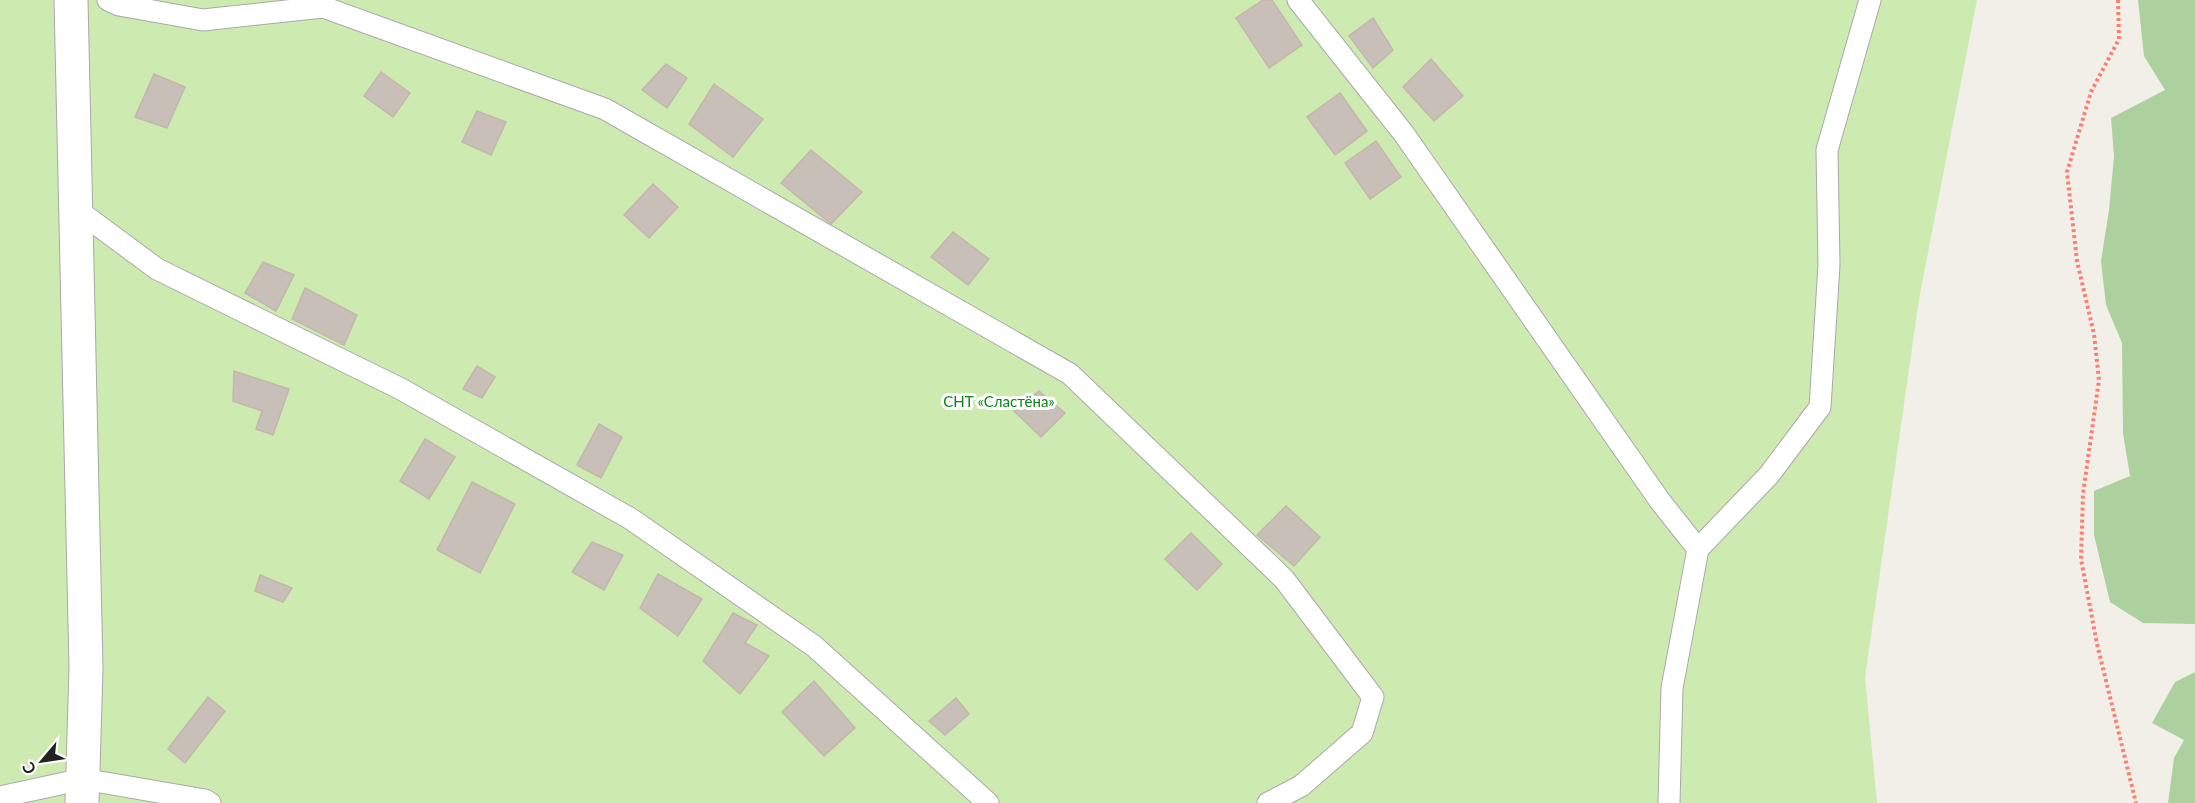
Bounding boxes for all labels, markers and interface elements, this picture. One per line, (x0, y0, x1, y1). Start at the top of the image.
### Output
park label: СНТ «Сластёна» (943, 392, 1055, 410)
north arrow (12, 731, 72, 791)
text: С (17, 759, 39, 778)

